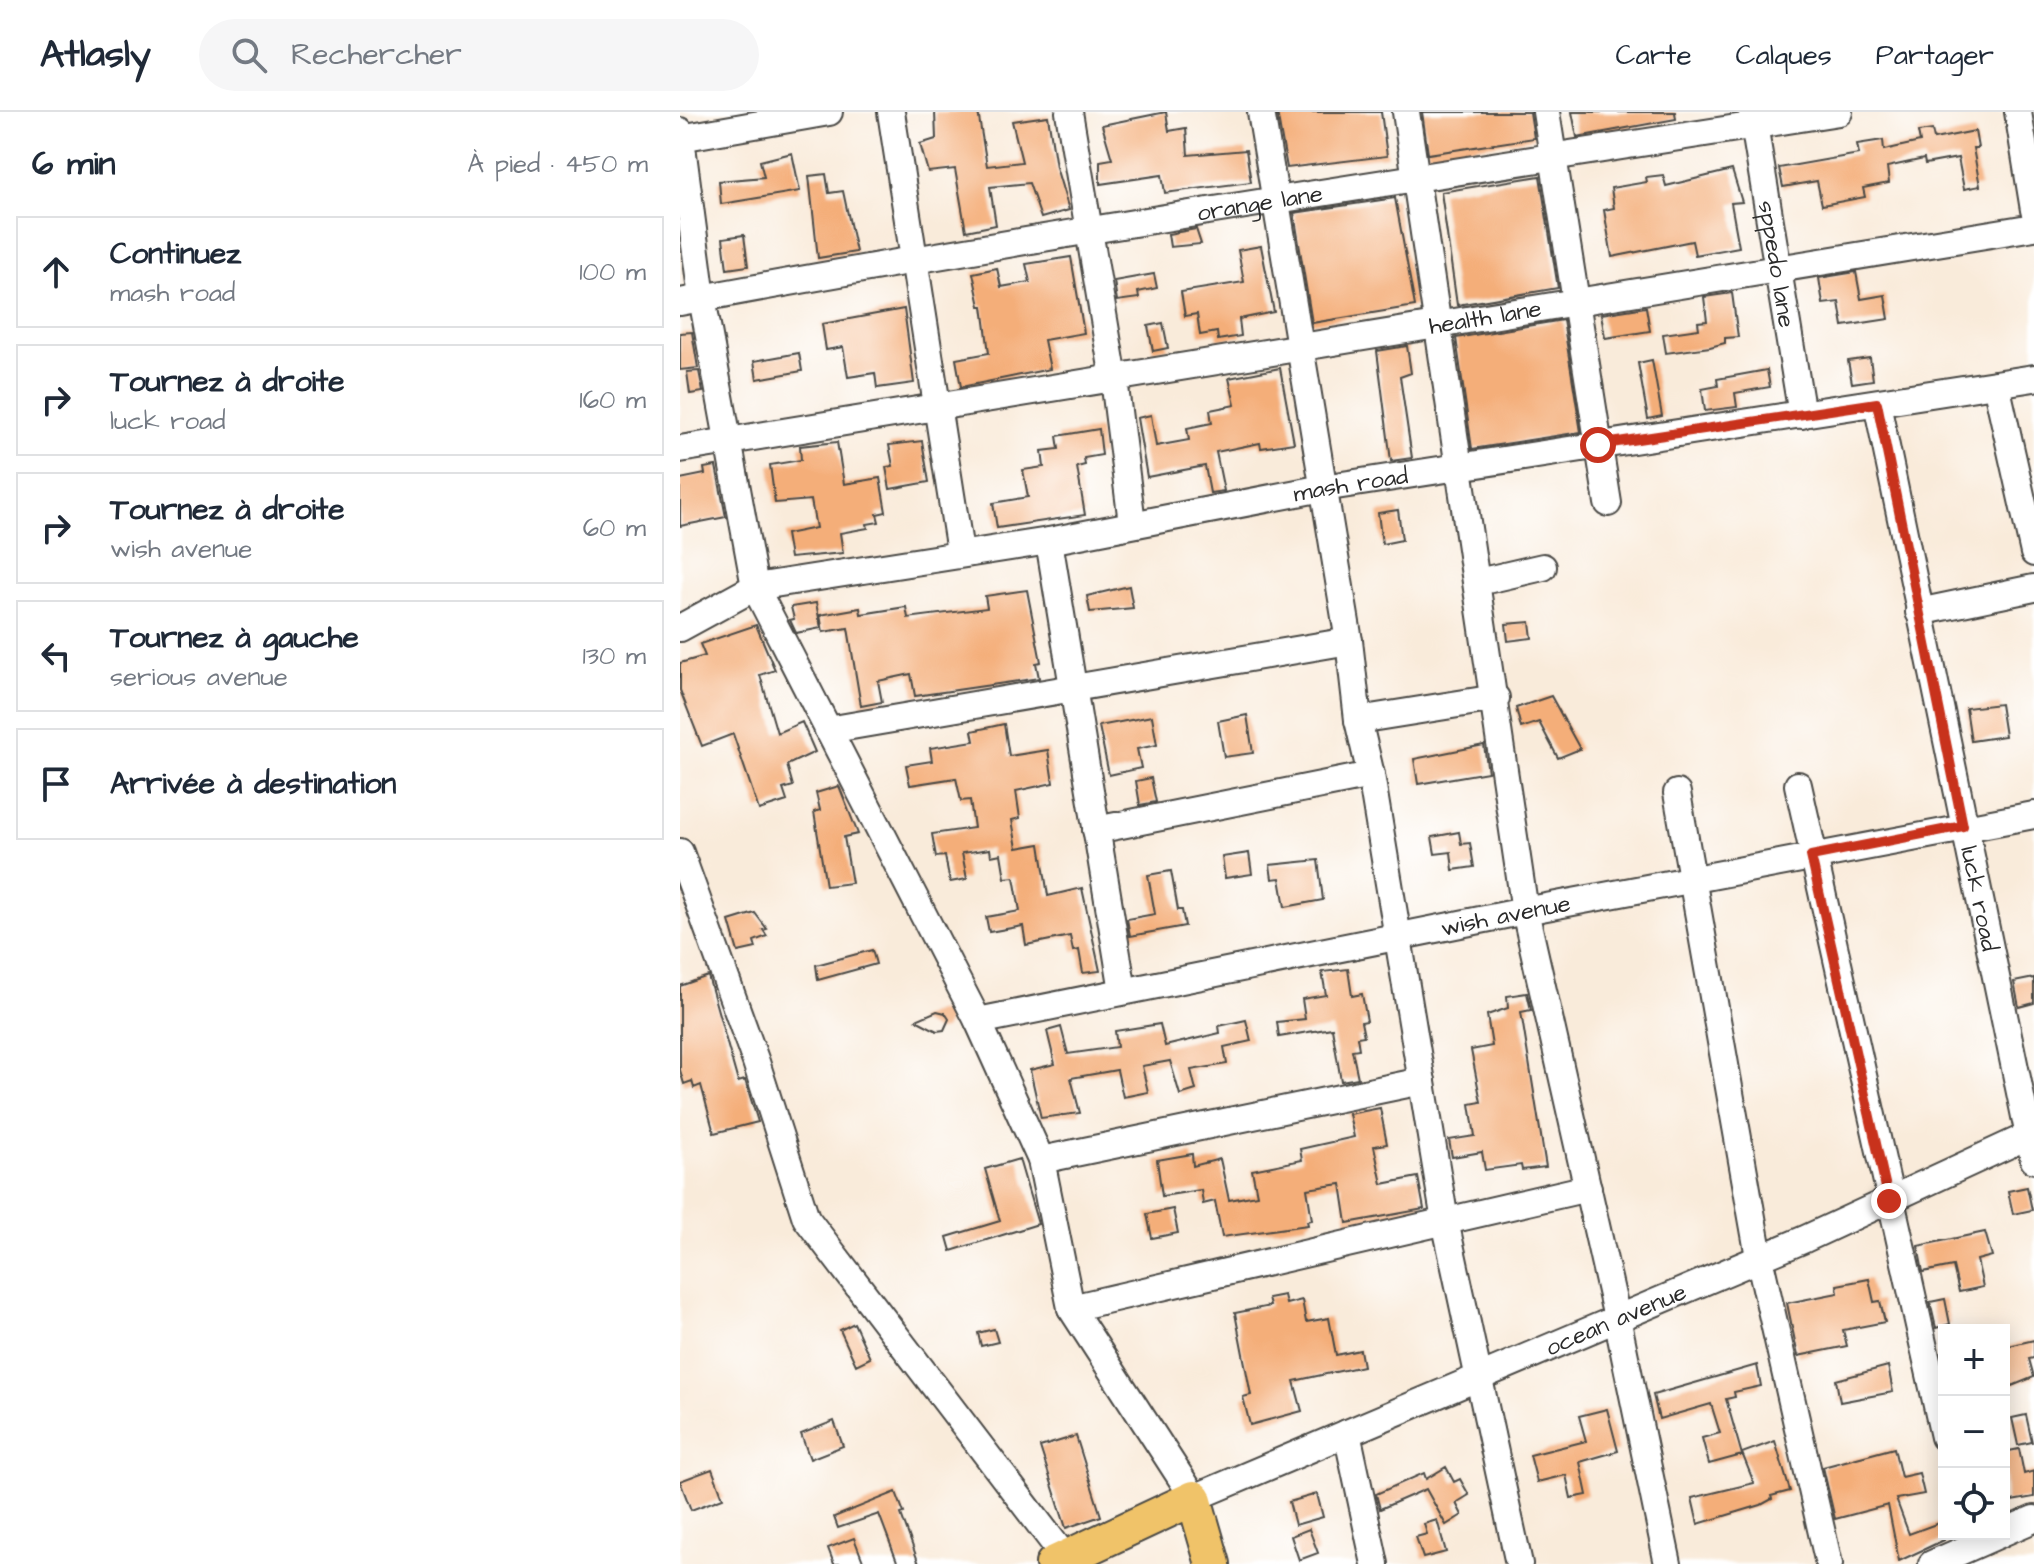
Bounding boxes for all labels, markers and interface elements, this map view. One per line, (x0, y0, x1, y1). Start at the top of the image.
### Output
search box (199, 19, 759, 91)
text: Atlasly (40, 29, 151, 81)
icon: search (227, 33, 271, 77)
text: Rechercher (291, 34, 462, 76)
text: Carte (1616, 36, 1692, 75)
text: Calques (1736, 36, 1832, 75)
text: Partager (1876, 36, 1994, 75)
text: 6 min (32, 140, 116, 188)
text: À pied · 450 m (467, 146, 648, 182)
street label: orange lane (1194, 177, 1325, 231)
street label: sppedo lane (1749, 198, 1803, 330)
text: Continuez (110, 233, 241, 275)
icon: ahead (34, 250, 78, 294)
text: 100 m (579, 254, 646, 290)
text: mash road (110, 275, 235, 311)
street label: health lane (1427, 292, 1544, 344)
text: Tournez à droite (110, 361, 344, 403)
icon: right (34, 378, 78, 422)
text: 160 m (579, 382, 646, 418)
text: luck road (110, 403, 226, 439)
route start (1580, 427, 1616, 463)
street label: mash road (1291, 459, 1410, 511)
text: Tournez à droite (110, 489, 344, 531)
icon: right (34, 506, 78, 550)
text: 60 m (583, 510, 646, 546)
text: wish avenue (110, 531, 252, 567)
text: Tournez à gauche (110, 617, 359, 659)
icon: left (34, 634, 78, 678)
text: 130 m (582, 638, 646, 674)
text: serious avenue (110, 659, 288, 695)
icon: arrive (34, 762, 78, 806)
text: Arrivée à destination (110, 763, 396, 805)
street label: luck road (1951, 843, 2006, 954)
street label: wish avenue (1438, 887, 1573, 946)
route end (1871, 1183, 1907, 1219)
street label: ocean avenue (1540, 1275, 1692, 1365)
map controls (1938, 1324, 2010, 1540)
button: + (1938, 1324, 2010, 1396)
button: − (1938, 1396, 2010, 1468)
button: locate (1938, 1468, 2010, 1540)

